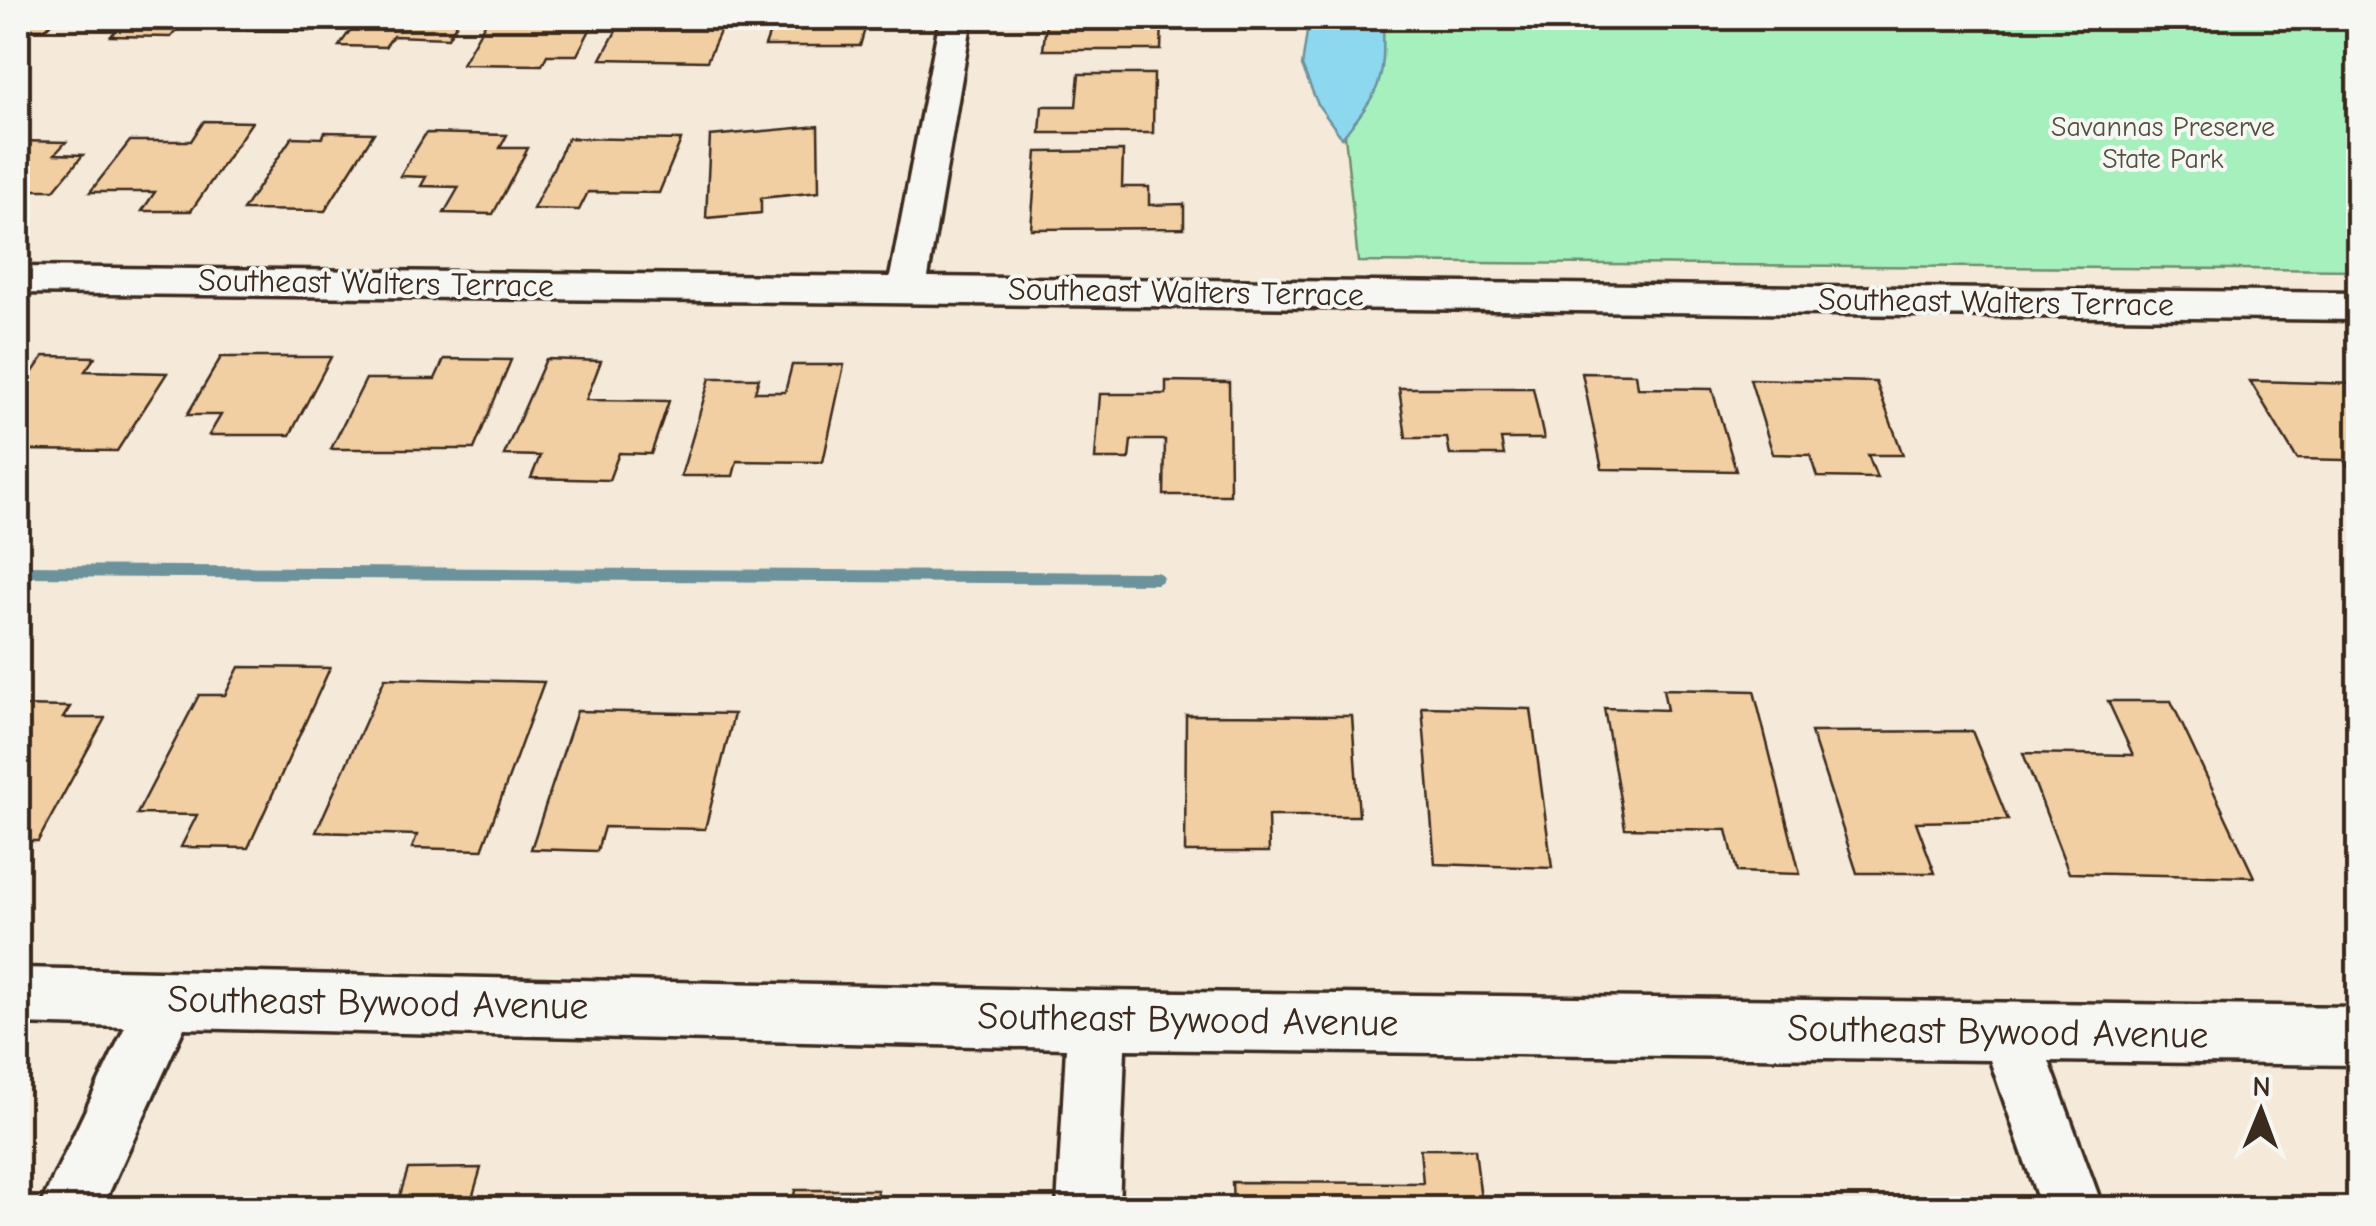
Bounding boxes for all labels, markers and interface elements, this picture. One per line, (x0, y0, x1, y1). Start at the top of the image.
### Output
park label: Savannas Preserve State Park (2051, 111, 2275, 175)
street label: Southeast Walters Terrace (198, 261, 554, 305)
street label: Southeast Walters Terrace (1008, 270, 1364, 314)
street label: Southeast Walters Terrace (1818, 280, 2174, 324)
street label: Southeast Bywood Avenue (167, 977, 589, 1029)
street label: Southeast Bywood Avenue (977, 994, 1399, 1046)
street label: Southeast Bywood Avenue (1787, 1006, 2209, 1058)
north arrow (2211, 1061, 2311, 1161)
text: N (2252, 1071, 2271, 1103)

